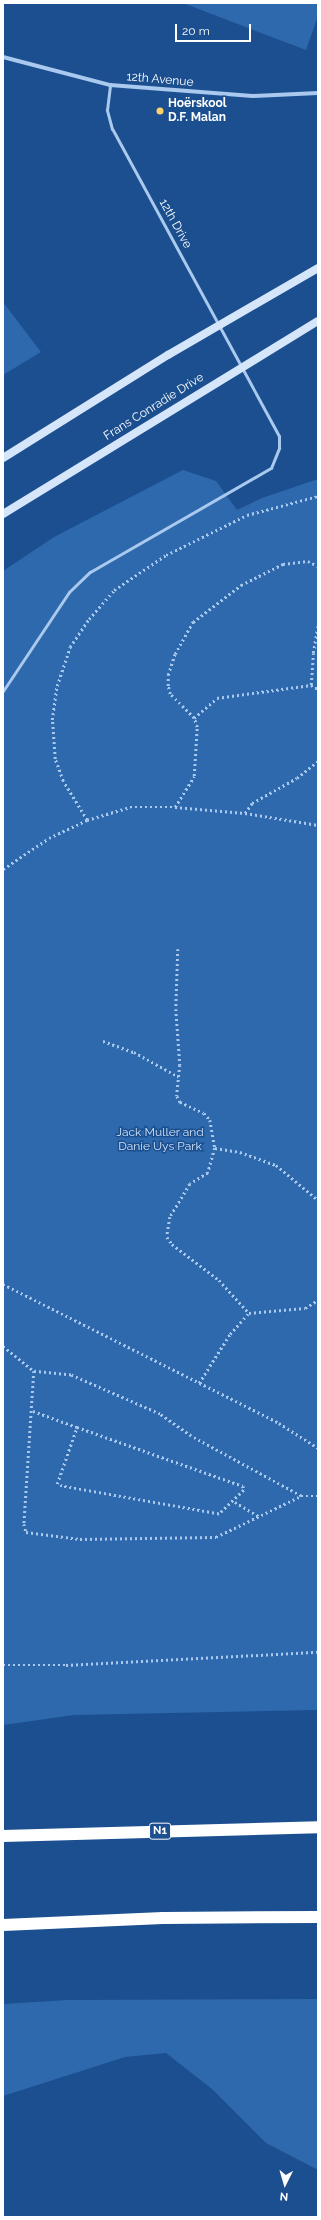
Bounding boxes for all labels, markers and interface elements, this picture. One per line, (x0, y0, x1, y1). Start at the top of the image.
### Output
scale bar (177, 16, 253, 42)
text: 20 m (182, 24, 210, 38)
street label: 12th Avenue (126, 70, 194, 90)
place label: Hoërskool D.F. Malan (168, 97, 227, 125)
marker: Hoërskool D.F. Malan (155, 106, 165, 116)
street label: 12th Drive (156, 197, 194, 251)
street label: Frans Conradie Drive (101, 370, 207, 444)
park label: Jack Muller and Danie Uys Park (116, 1126, 204, 1154)
road number: N1 (149, 1822, 171, 1840)
north arrow (265, 2164, 305, 2204)
text: N (279, 2190, 289, 2203)

